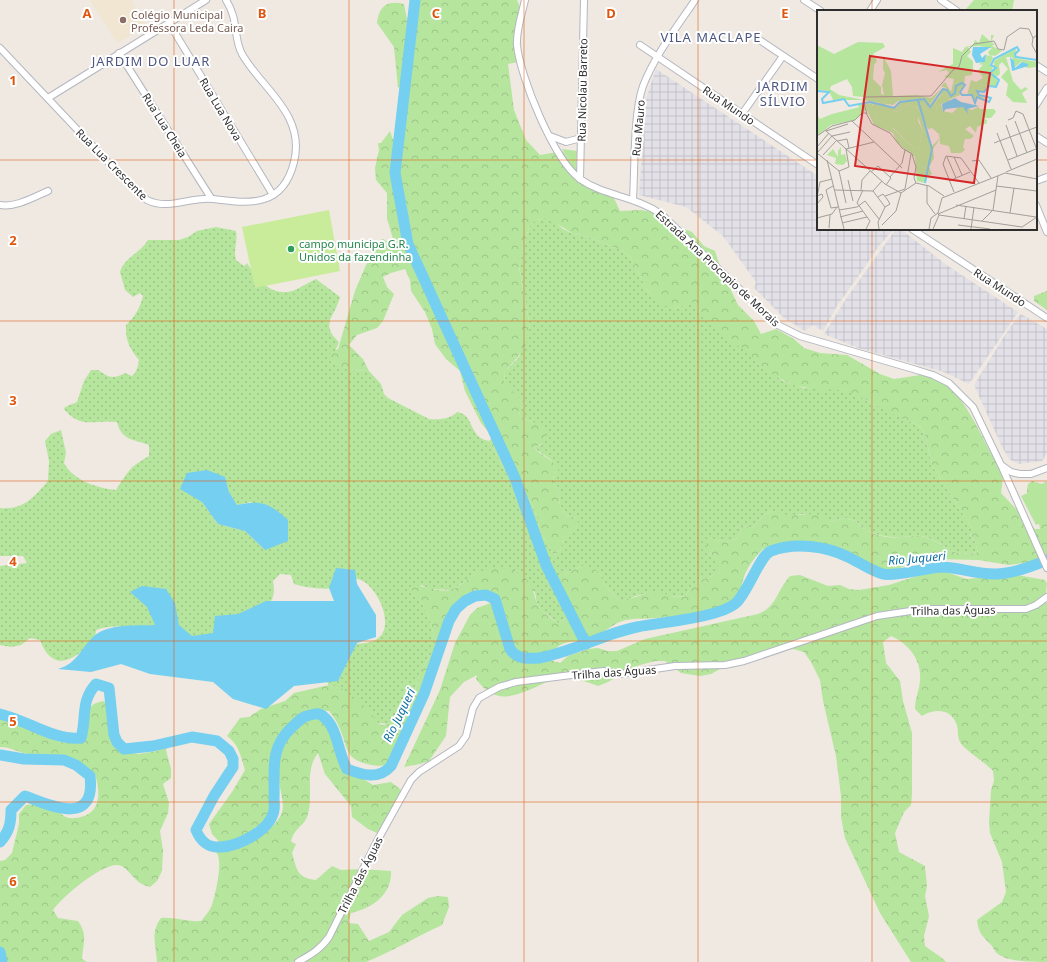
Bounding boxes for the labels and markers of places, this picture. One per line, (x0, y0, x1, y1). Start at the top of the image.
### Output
place label: Colégio Municipal Professora Leda Caira (131, 7, 243, 35)
marker: Colégio Municipal Professora Leda Caira (118, 15, 128, 25)
place label: campo municipa G.R. Unidos da fazendinha (299, 236, 412, 264)
marker: campo municipa G.R. Unidos da fazendinha (286, 244, 296, 254)

